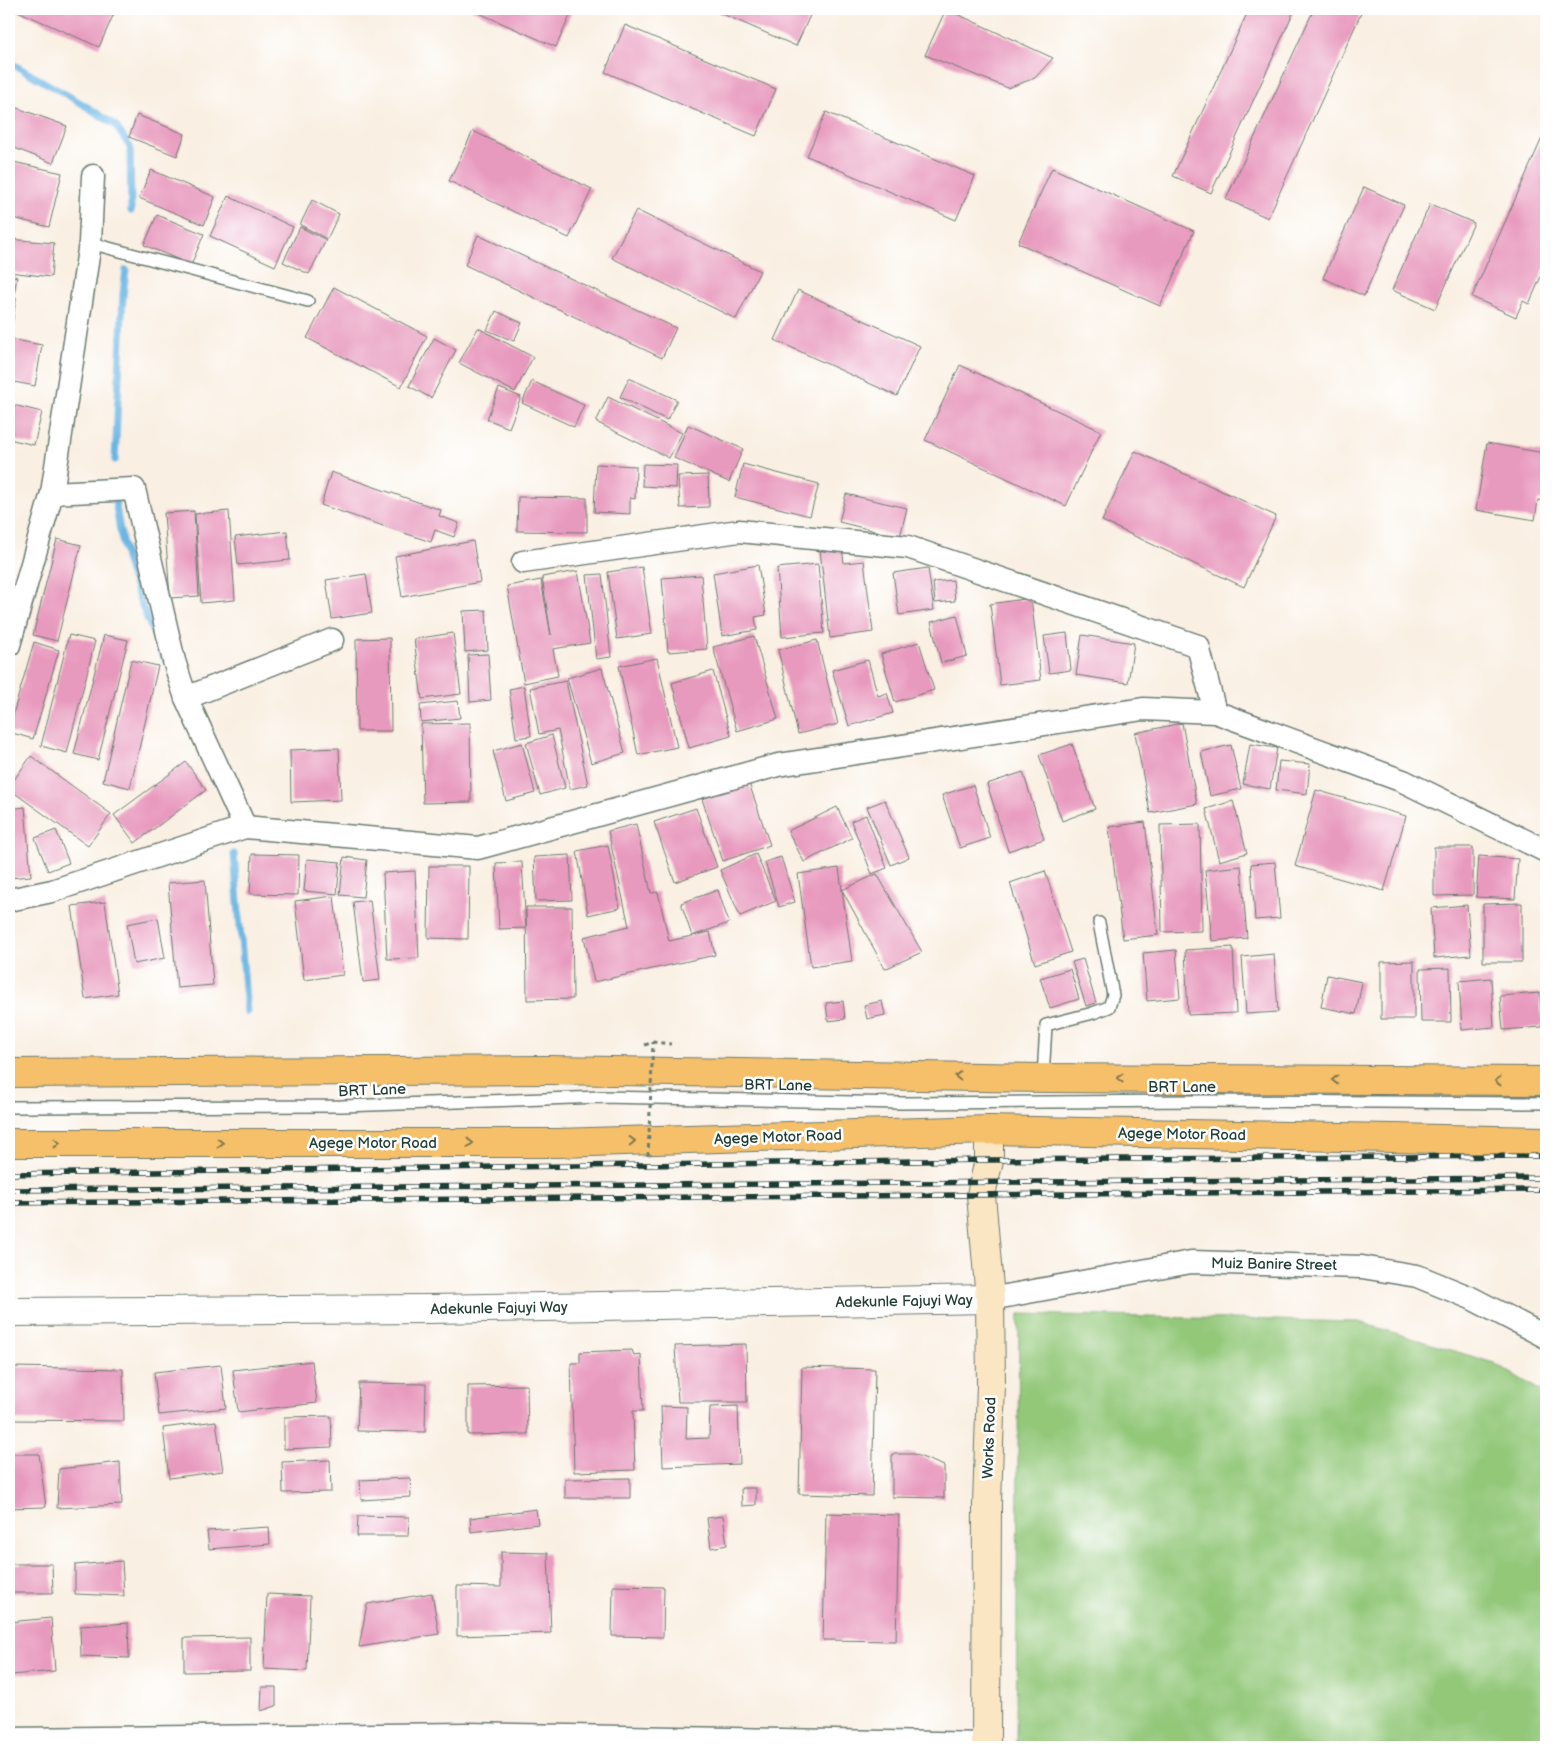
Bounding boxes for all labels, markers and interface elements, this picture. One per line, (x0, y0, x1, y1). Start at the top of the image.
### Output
one-way arrow (953, 1071, 961, 1082)
one-way arrow (1116, 1073, 1124, 1083)
street label: BRT Lane (744, 1075, 812, 1096)
one-way arrow (1331, 1075, 1338, 1085)
one-way arrow (1493, 1076, 1501, 1086)
street label: BRT Lane (1148, 1078, 1216, 1097)
street label: BRT Lane (338, 1080, 406, 1101)
street label: Agege Motor Road (1118, 1124, 1246, 1145)
street label: Agege Motor Road (714, 1126, 842, 1149)
street label: Agege Motor Road (309, 1134, 437, 1153)
one-way arrow (629, 1135, 637, 1146)
one-way arrow (54, 1138, 62, 1148)
one-way arrow (216, 1138, 224, 1148)
one-way arrow (466, 1138, 474, 1148)
street label: Muiz Banire Street (1211, 1254, 1337, 1275)
street label: Adekunle Fajuyi Way (835, 1291, 973, 1312)
street label: Adekunle Fajuyi Way (430, 1298, 568, 1319)
street label: Works Road (979, 1397, 1000, 1479)

